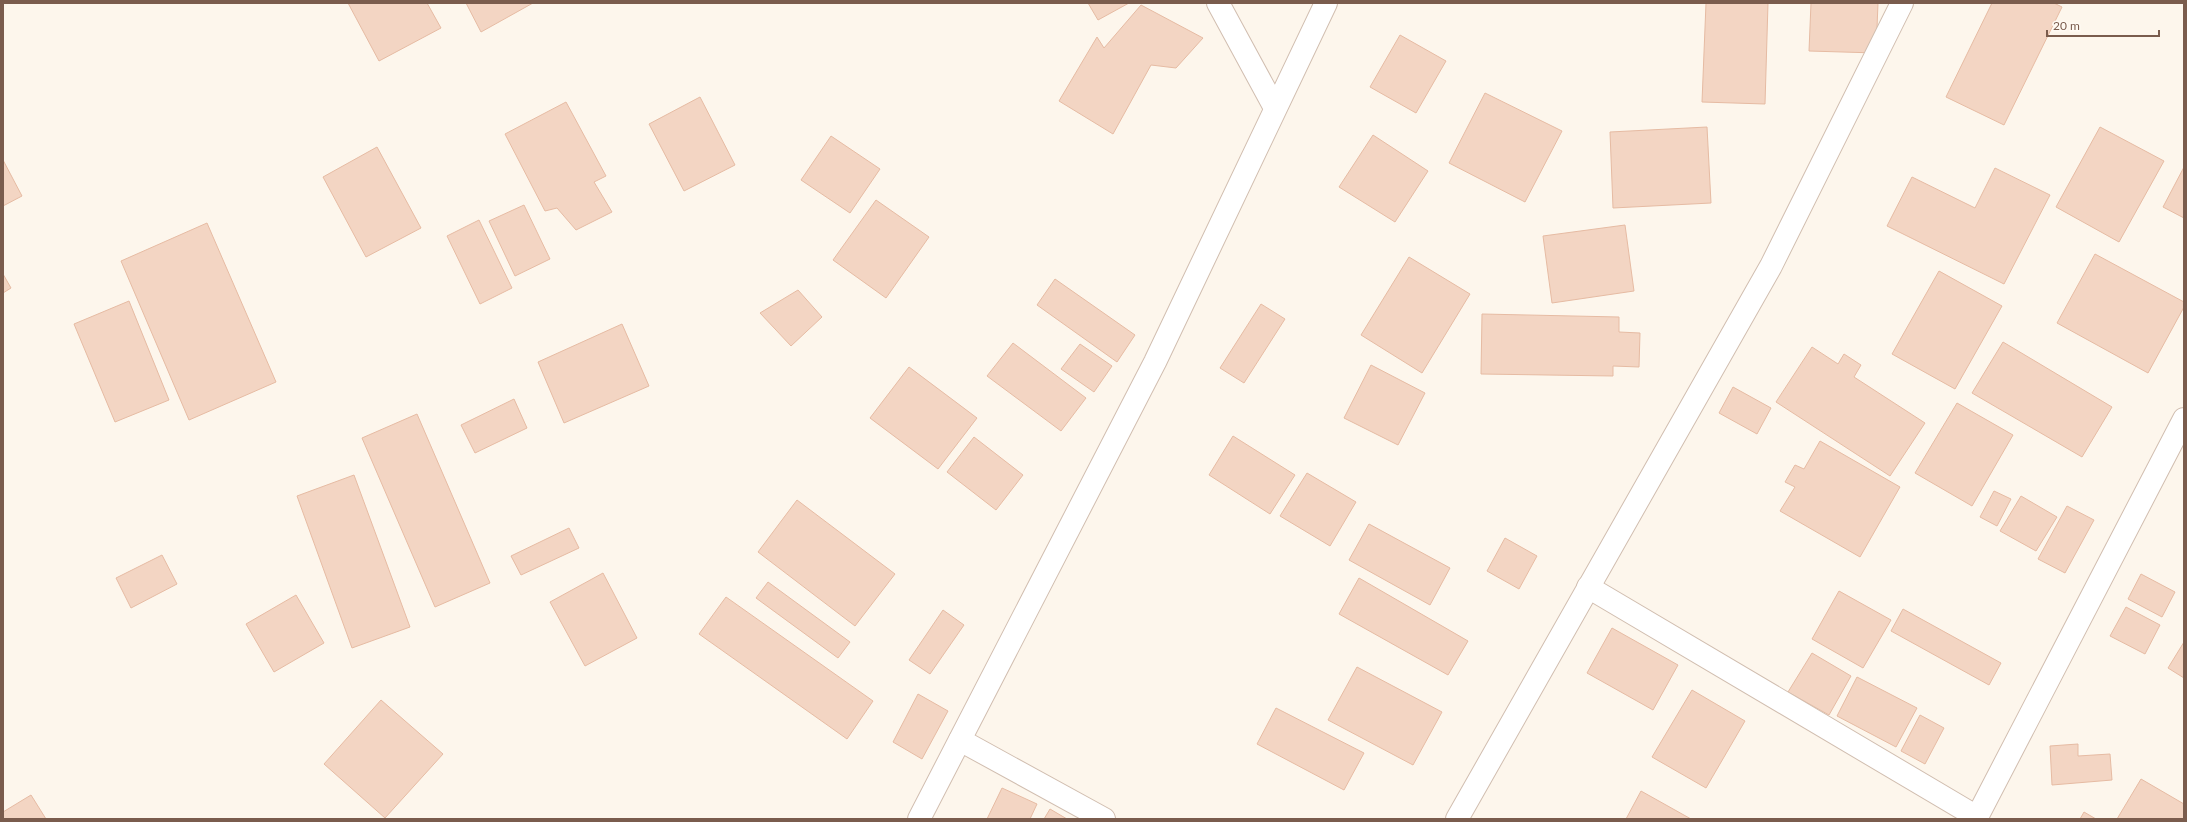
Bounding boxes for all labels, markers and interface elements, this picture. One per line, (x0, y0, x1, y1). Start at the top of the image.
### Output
scale bar (2047, 12, 2159, 38)
text: 20 m (2053, 18, 2080, 33)

